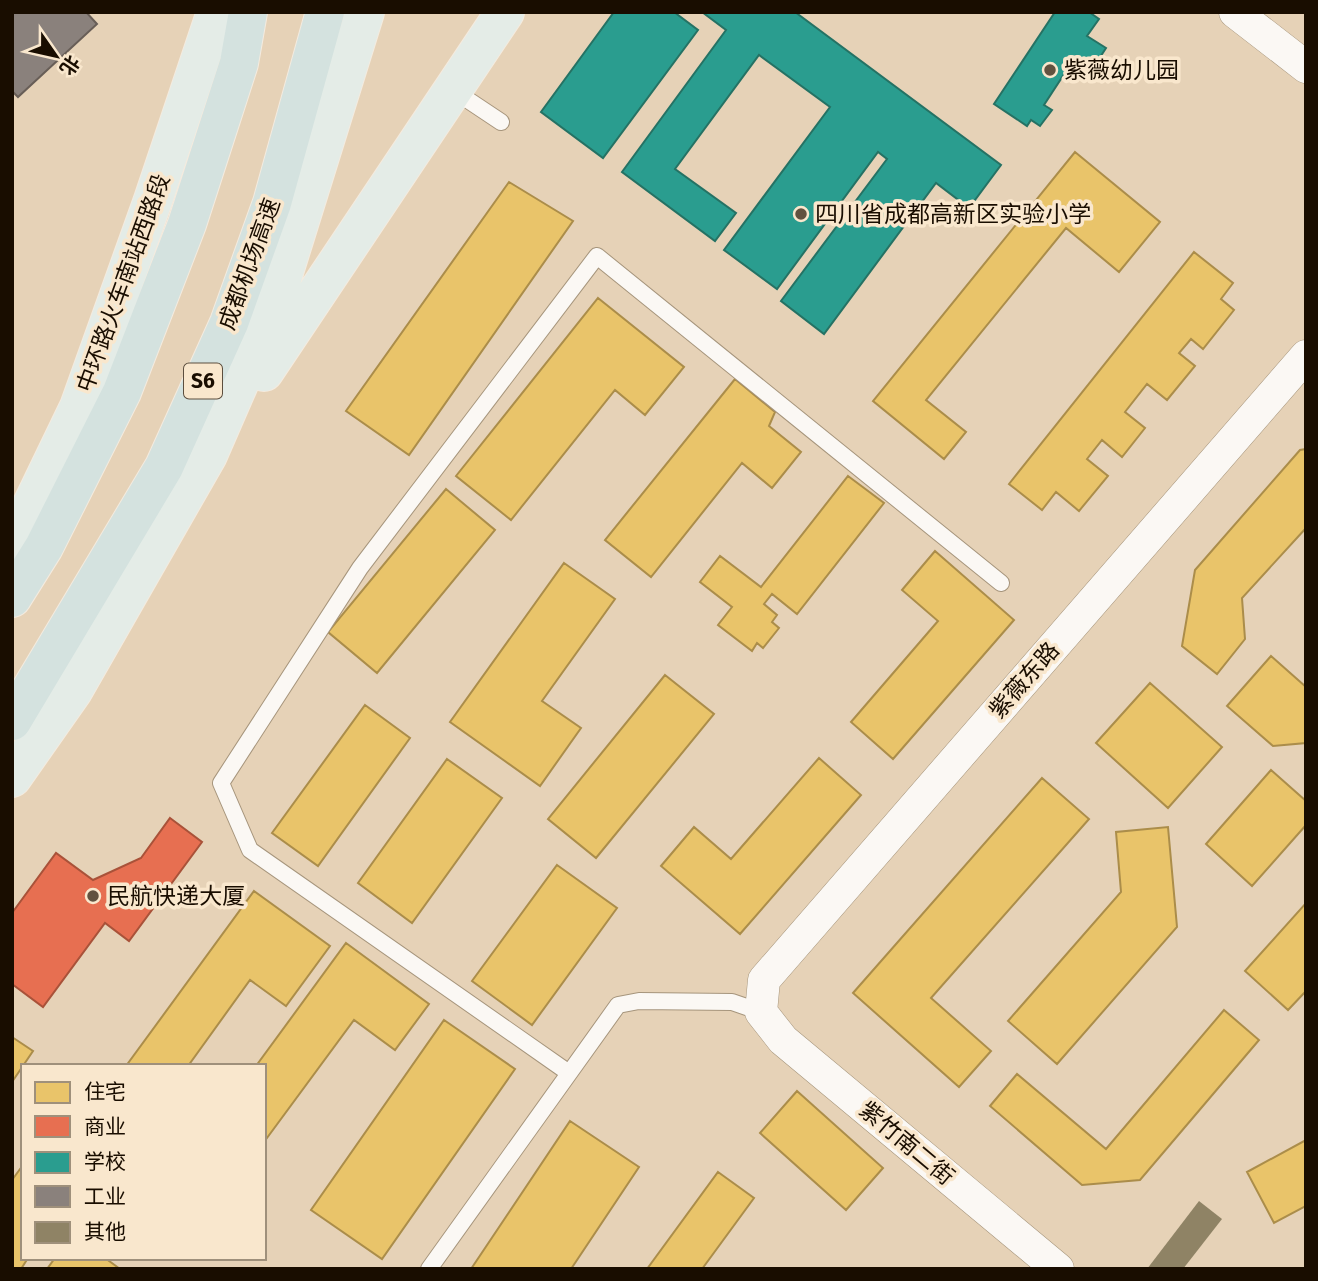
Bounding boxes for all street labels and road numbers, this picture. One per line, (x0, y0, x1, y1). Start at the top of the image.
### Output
street label: 中环路火车南站西路段 (71, 170, 175, 396)
street label: 成都机场高速 (212, 194, 286, 334)
road number: S6 (184, 364, 222, 398)
street label: 紫薇东路 (983, 636, 1065, 724)
street label: 紫竹南二街 (854, 1095, 960, 1191)

